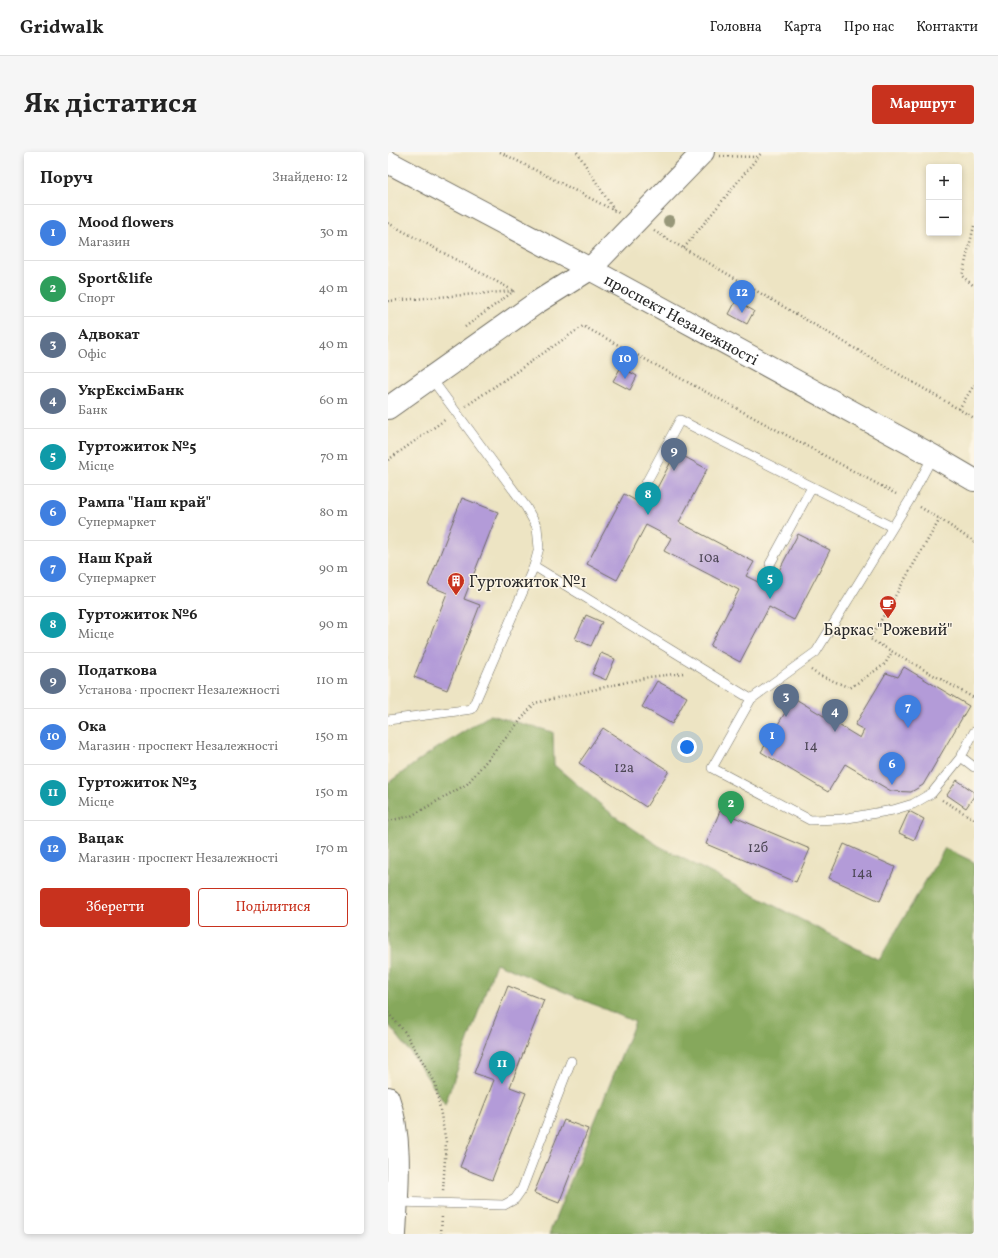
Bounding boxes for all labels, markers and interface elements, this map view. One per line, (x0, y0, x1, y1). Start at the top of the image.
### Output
text: Gridwalk (20, 15, 104, 41)
text: Головна (710, 18, 762, 37)
text: Карта (784, 18, 822, 37)
text: Про нас (844, 18, 894, 37)
text: Контакти (916, 18, 978, 37)
text: Як дістатися (24, 85, 197, 124)
button: Маршрут (872, 85, 974, 124)
map controls (926, 164, 962, 236)
button: + (926, 164, 962, 200)
text: Поруч (40, 167, 93, 190)
text: Знайдено: 12 (272, 169, 348, 187)
button: − (926, 200, 962, 236)
text: Mood flowers (78, 213, 174, 234)
text: 1 (50, 224, 56, 242)
text: 30 m (320, 224, 348, 242)
text: Магазин (78, 234, 130, 252)
text: Sport&life (78, 269, 153, 290)
street label: проспект Незалежності (600, 270, 762, 372)
text: 2 (50, 280, 56, 298)
text: 40 m (319, 280, 348, 298)
pin: 12 (729, 280, 755, 313)
text: Спорт (78, 290, 115, 308)
text: Адвокат (78, 325, 140, 346)
text: 3 (50, 336, 56, 354)
text: 40 m (319, 336, 348, 354)
text: Офіс (78, 346, 106, 364)
pin: 10 (612, 346, 638, 379)
text: УкрЕксімБанк (78, 381, 184, 402)
text: 4 (49, 392, 57, 410)
text: 60 m (320, 392, 348, 410)
text: Банк (78, 402, 107, 420)
text: Гуртожиток №5 (78, 437, 196, 458)
pin: 9 (661, 438, 687, 471)
text: 5 (50, 448, 56, 466)
text: 70 m (320, 448, 348, 466)
text: Місце (78, 458, 114, 476)
pin: 8 (635, 482, 661, 515)
text: Рампа "Наш край" (78, 493, 211, 514)
text: 6 (49, 504, 57, 522)
text: 80 m (319, 504, 348, 522)
text: Супермаркет (78, 514, 156, 532)
text: Наш Край (78, 549, 152, 570)
house number: 10а (699, 549, 719, 568)
text: 7 (50, 560, 56, 578)
text: 90 m (319, 560, 348, 578)
pin: 5 (757, 566, 783, 599)
text: Супермаркет (78, 570, 156, 588)
building icon: Гуртожиток №1 (446, 571, 466, 596)
place label: Гуртожиток №1 (469, 572, 587, 594)
cafe icon: Баркас "Рожевий" (878, 594, 898, 619)
text: Гуртожиток №6 (78, 605, 197, 626)
text: 8 (49, 616, 57, 634)
text: 90 m (319, 616, 348, 634)
place label: Баркас "Рожевий" (824, 620, 952, 642)
text: Місце (78, 626, 114, 644)
text: Податкова (78, 661, 157, 682)
text: 9 (49, 672, 57, 690)
text: 110 m (316, 672, 348, 690)
text: Установа · проспект Незалежності (78, 682, 280, 700)
pin: 3 (773, 684, 799, 717)
pin: 7 (895, 695, 921, 728)
pin: 4 (822, 699, 848, 732)
text: Ока (78, 717, 106, 738)
pin: 1 (759, 723, 785, 756)
text: 10 (46, 728, 60, 746)
text: 150 m (315, 728, 348, 746)
your location (677, 737, 697, 757)
house number: 14 (804, 737, 818, 756)
text: Магазин · проспект Незалежності (78, 738, 278, 756)
pin: 6 (879, 752, 905, 785)
house number: 12а (614, 759, 634, 778)
text: Гуртожиток №3 (78, 773, 197, 794)
text: 11 (48, 784, 58, 802)
text: 150 m (315, 784, 348, 802)
pin: 2 (718, 791, 744, 824)
text: Місце (78, 794, 114, 812)
text: Вацак (78, 829, 124, 850)
house number: 12б (748, 839, 768, 858)
text: 12 (47, 840, 59, 858)
text: 170 m (315, 840, 348, 858)
text: Магазин · проспект Незалежності (78, 850, 278, 868)
house number: 14а (852, 864, 872, 883)
button: Зберегти (40, 888, 190, 927)
button: Поділитися (198, 888, 348, 927)
pin: 11 (489, 1051, 515, 1084)

